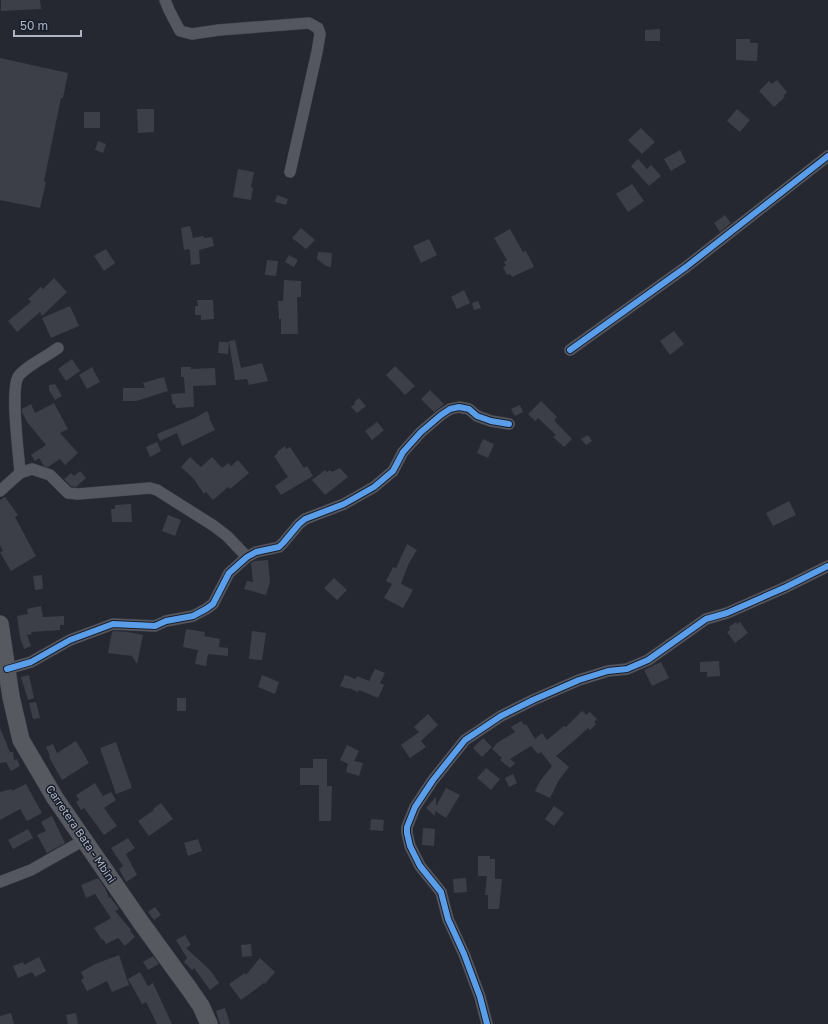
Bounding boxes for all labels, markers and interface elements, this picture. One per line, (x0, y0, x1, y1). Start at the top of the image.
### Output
scale bar (14, 12, 81, 38)
text: 50 m (20, 18, 48, 33)
street label: Carretera Bata - Mbini (44, 782, 119, 885)

